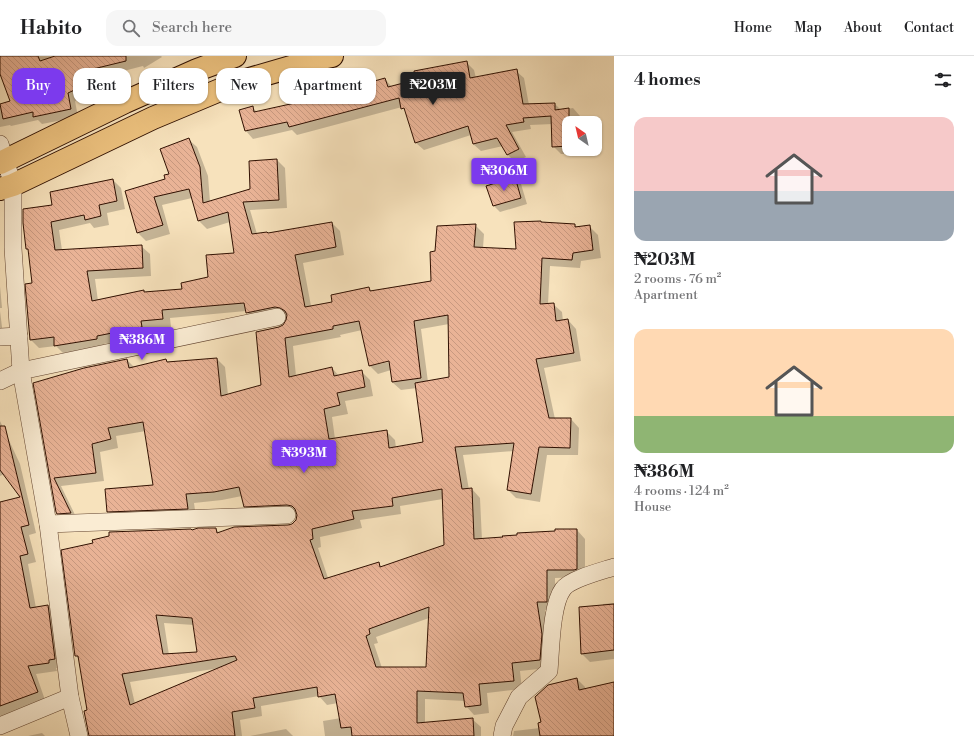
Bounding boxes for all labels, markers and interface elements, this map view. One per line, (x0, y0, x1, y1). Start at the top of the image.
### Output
search box (106, 10, 386, 46)
text: Habito (20, 16, 82, 40)
icon: search (120, 17, 142, 39)
text: Search here (152, 18, 232, 37)
text: Home (734, 19, 772, 37)
text: Map (794, 19, 822, 37)
text: About (844, 19, 882, 37)
text: Contact (904, 19, 954, 37)
chip: Buy (12, 68, 65, 104)
chip: Rent (73, 68, 131, 104)
chip: Filters (139, 68, 208, 104)
chip: New (216, 68, 271, 104)
chip: Apartment (279, 68, 376, 104)
text: 4 homes (634, 69, 701, 91)
icon: filters (932, 69, 954, 91)
pin: ₦203M (405, 72, 461, 106)
text: ₦203M (409, 77, 457, 93)
north arrow (562, 116, 602, 156)
map controls (562, 116, 602, 156)
icon: home (758, 143, 830, 215)
pin: ₦306M (476, 158, 532, 192)
text: ₦306M (480, 163, 528, 179)
text: ₦203M (634, 249, 696, 271)
text: 2 rooms · 76 m² (634, 271, 721, 287)
text: Apartment (634, 287, 698, 303)
pin: ₦386M (114, 327, 170, 361)
text: ₦386M (119, 332, 165, 348)
icon: home (758, 355, 830, 427)
pin: ₦393M (276, 440, 332, 474)
text: ₦393M (281, 445, 327, 461)
text: ₦386M (634, 461, 694, 483)
text: 4 rooms · 124 m² (634, 483, 729, 499)
text: House (634, 499, 671, 515)

